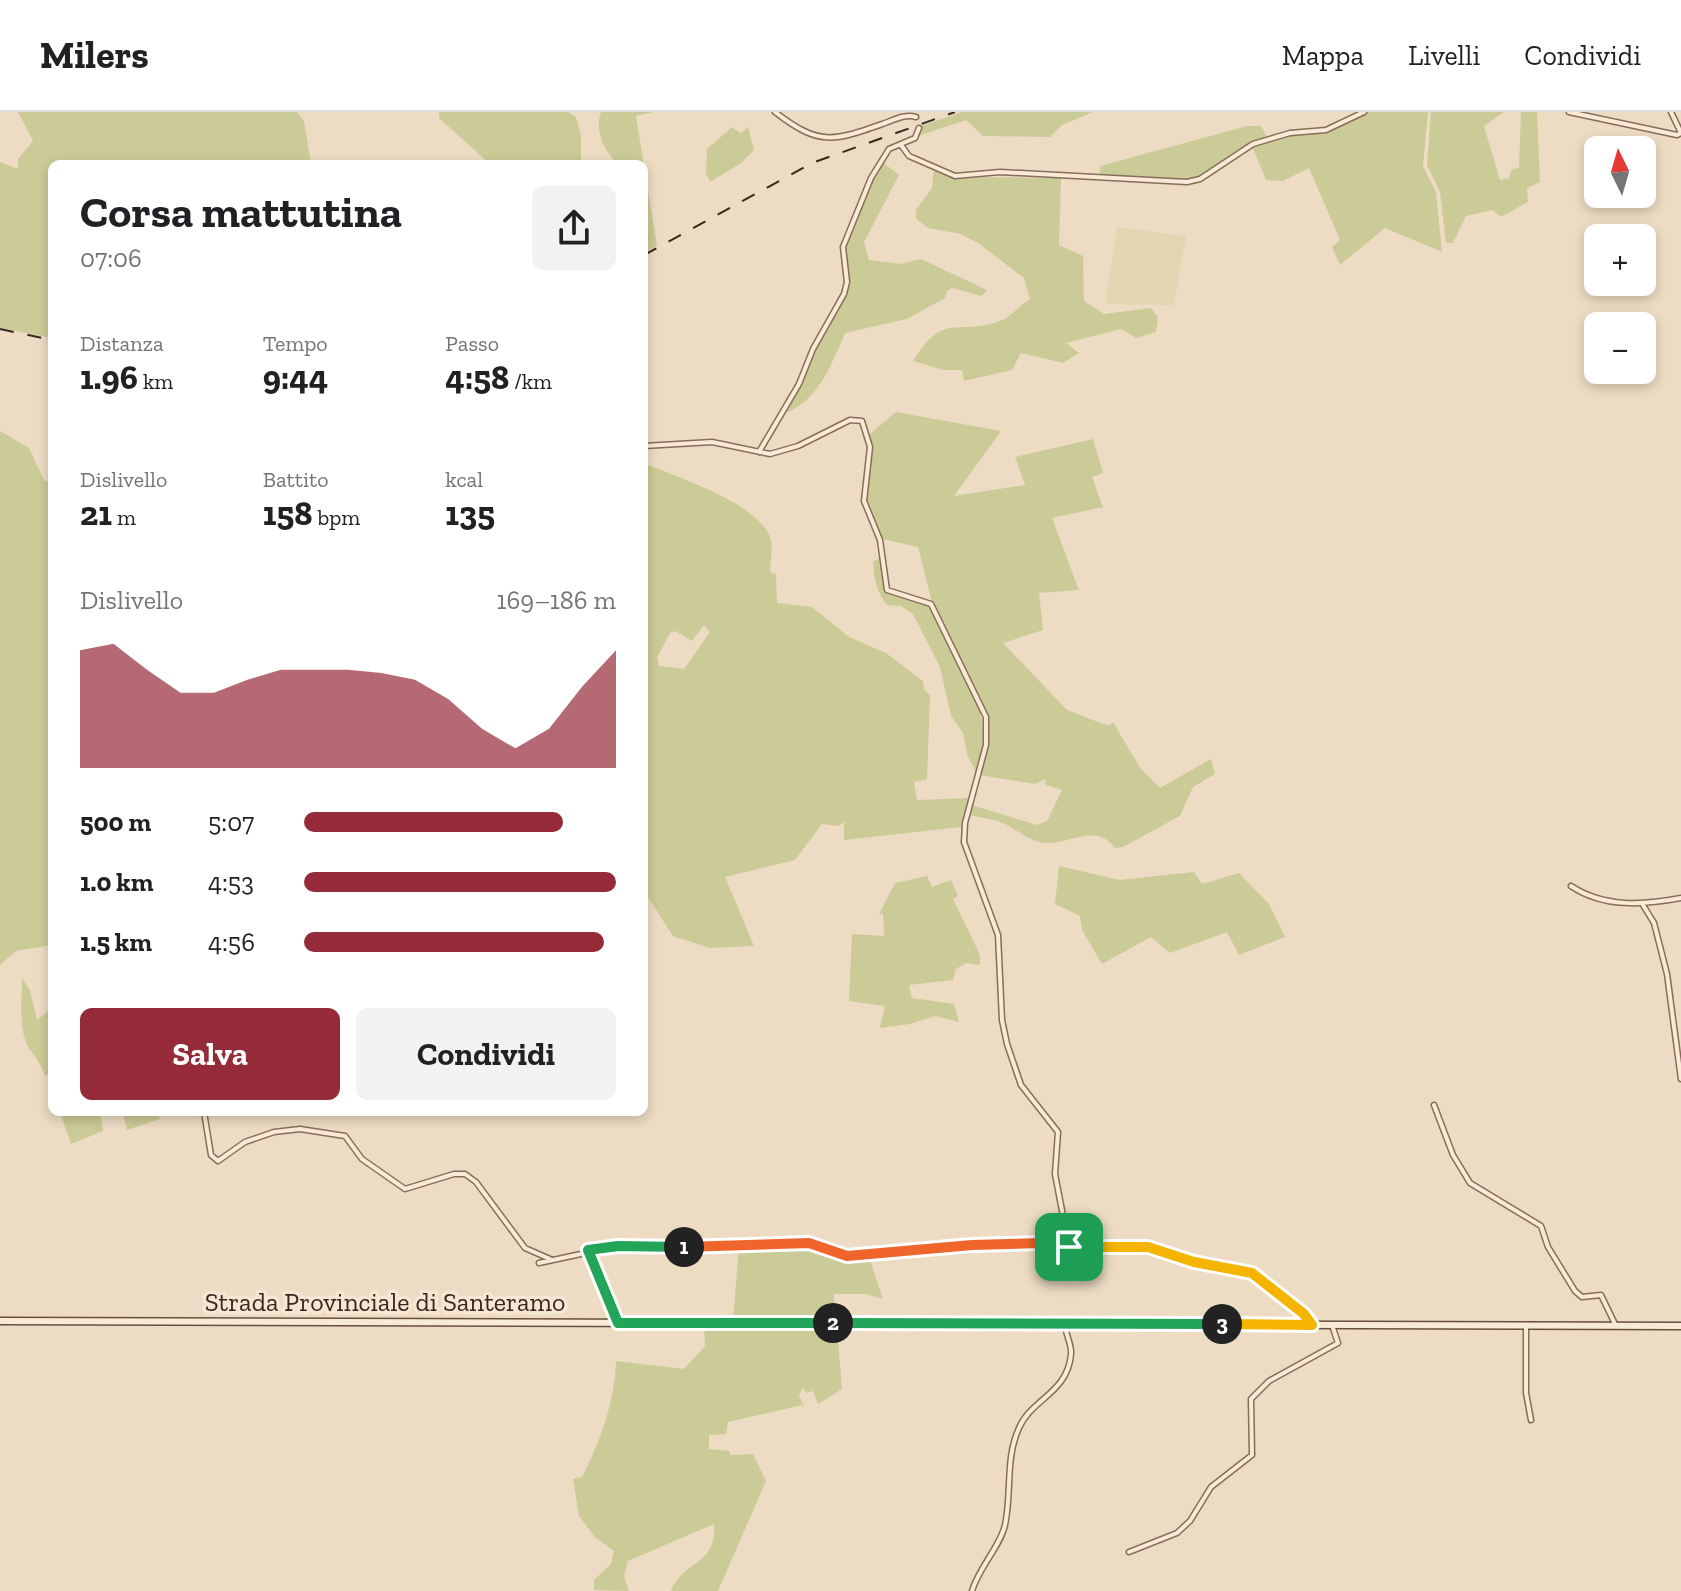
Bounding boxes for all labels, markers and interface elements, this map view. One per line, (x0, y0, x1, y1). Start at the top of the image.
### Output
text: Milers (40, 32, 149, 78)
text: Mappa (1282, 39, 1364, 72)
text: Livelli (1408, 39, 1480, 72)
text: Condividi (1524, 39, 1641, 72)
north arrow (1584, 136, 1656, 208)
map controls (1584, 136, 1656, 384)
text: Corsa mattutina (80, 185, 402, 238)
button: share (532, 186, 616, 270)
button: + (1584, 224, 1656, 296)
text: 07:06 (80, 242, 142, 274)
button: − (1584, 312, 1656, 384)
text: Distanza (80, 330, 164, 357)
text: Tempo (263, 330, 328, 357)
text: Passo (445, 330, 499, 357)
text: 1.96 (80, 357, 138, 398)
text: 9:44 (263, 357, 328, 398)
text: 4:58 (445, 357, 509, 398)
text: km (138, 368, 173, 395)
text: /km (509, 368, 552, 395)
text: Dislivello (80, 466, 167, 493)
text: Battito (263, 466, 329, 493)
text: kcal (445, 466, 483, 493)
text: 21 (80, 493, 112, 534)
text: 158 (263, 493, 312, 534)
text: 135 (445, 493, 495, 534)
text: m (112, 504, 136, 531)
text: bpm (312, 504, 360, 531)
text: Dislivello (80, 584, 183, 616)
text: 169–186 m (497, 584, 616, 616)
text: 500 m (80, 806, 151, 838)
text: 5:07 (208, 806, 254, 838)
text: 1.0 km (80, 866, 153, 898)
text: 4:53 (208, 866, 254, 898)
text: 1.5 km (80, 926, 152, 958)
text: 4:56 (208, 926, 255, 958)
button: Salva (80, 1008, 340, 1100)
button: Condividi (356, 1008, 616, 1100)
pin (1035, 1213, 1103, 1281)
icon: arrive (1047, 1225, 1091, 1269)
pin: 1 (664, 1227, 704, 1267)
text: 1 (680, 1233, 688, 1260)
street label: Strada Provinciale di Santeramo (205, 1286, 565, 1318)
pin: 2 (813, 1303, 853, 1343)
pin: 3 (1202, 1304, 1242, 1344)
text: 2 (827, 1309, 839, 1336)
text: 3 (1216, 1310, 1228, 1337)

